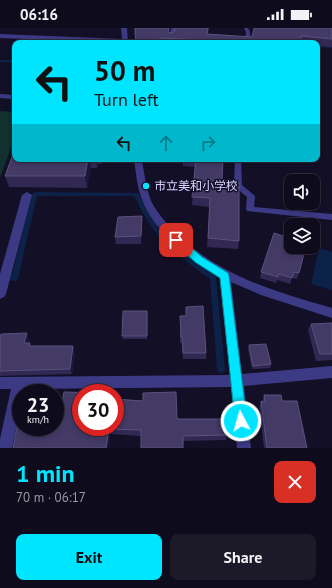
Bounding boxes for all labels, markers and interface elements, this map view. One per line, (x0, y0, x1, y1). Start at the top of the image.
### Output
text: 06:16 (20, 5, 58, 24)
text: 50 m (94, 52, 155, 89)
icon: left (28, 56, 80, 108)
text: Turn left (94, 88, 159, 111)
icon: left (113, 132, 135, 154)
icon: ahead (155, 132, 177, 154)
icon: right (197, 132, 219, 154)
map controls (284, 174, 320, 254)
button: sound (284, 174, 320, 210)
place label: 市立美和小学校 (154, 178, 238, 193)
marker: 市立美和小学校 (141, 181, 151, 191)
button: layers (284, 218, 320, 254)
pin (159, 223, 193, 257)
icon: arrive (165, 229, 187, 251)
speed limit sign: 30 (72, 384, 124, 436)
text: 23 (27, 392, 49, 418)
position arrow (220, 400, 262, 442)
text: km/h (27, 413, 49, 426)
text: 1 min (16, 458, 75, 489)
button: close (274, 461, 316, 503)
text: 70 m · 06:17 (16, 489, 86, 506)
button: Exit (16, 534, 162, 580)
button: Share (170, 534, 316, 580)

